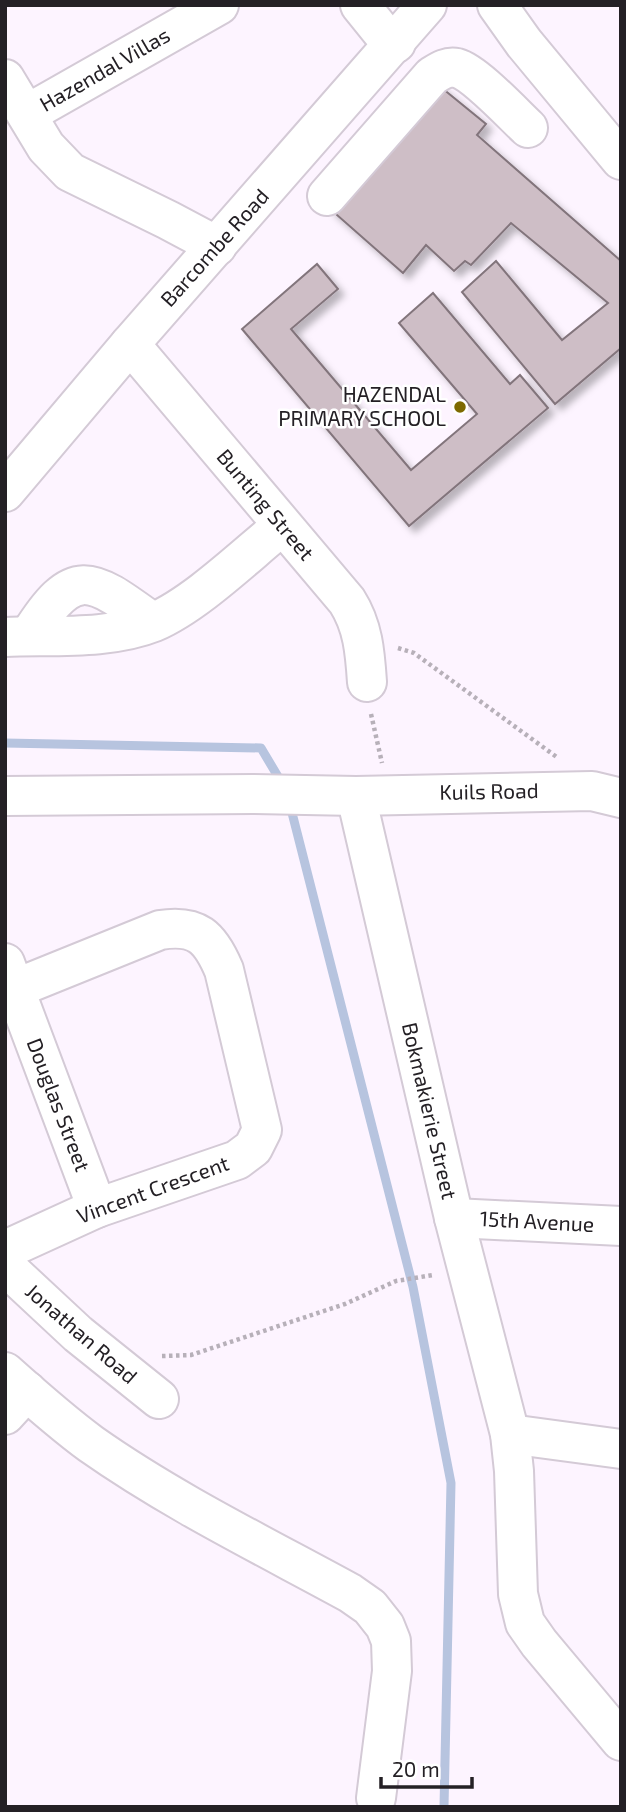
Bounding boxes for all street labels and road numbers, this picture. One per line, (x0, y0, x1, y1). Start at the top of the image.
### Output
street label: Hazendal Villas (35, 21, 174, 116)
street label: Barcombe Road (155, 183, 273, 311)
street label: Bunting Street (212, 443, 320, 565)
street label: Kuils Road (439, 777, 539, 804)
street label: Bokmakierie Street (398, 1020, 463, 1202)
street label: Douglas Street (22, 1034, 96, 1175)
street label: Vincent Crescent (73, 1149, 232, 1228)
street label: 15th Avenue (479, 1205, 595, 1236)
street label: Jonathan Road (21, 1278, 143, 1388)

